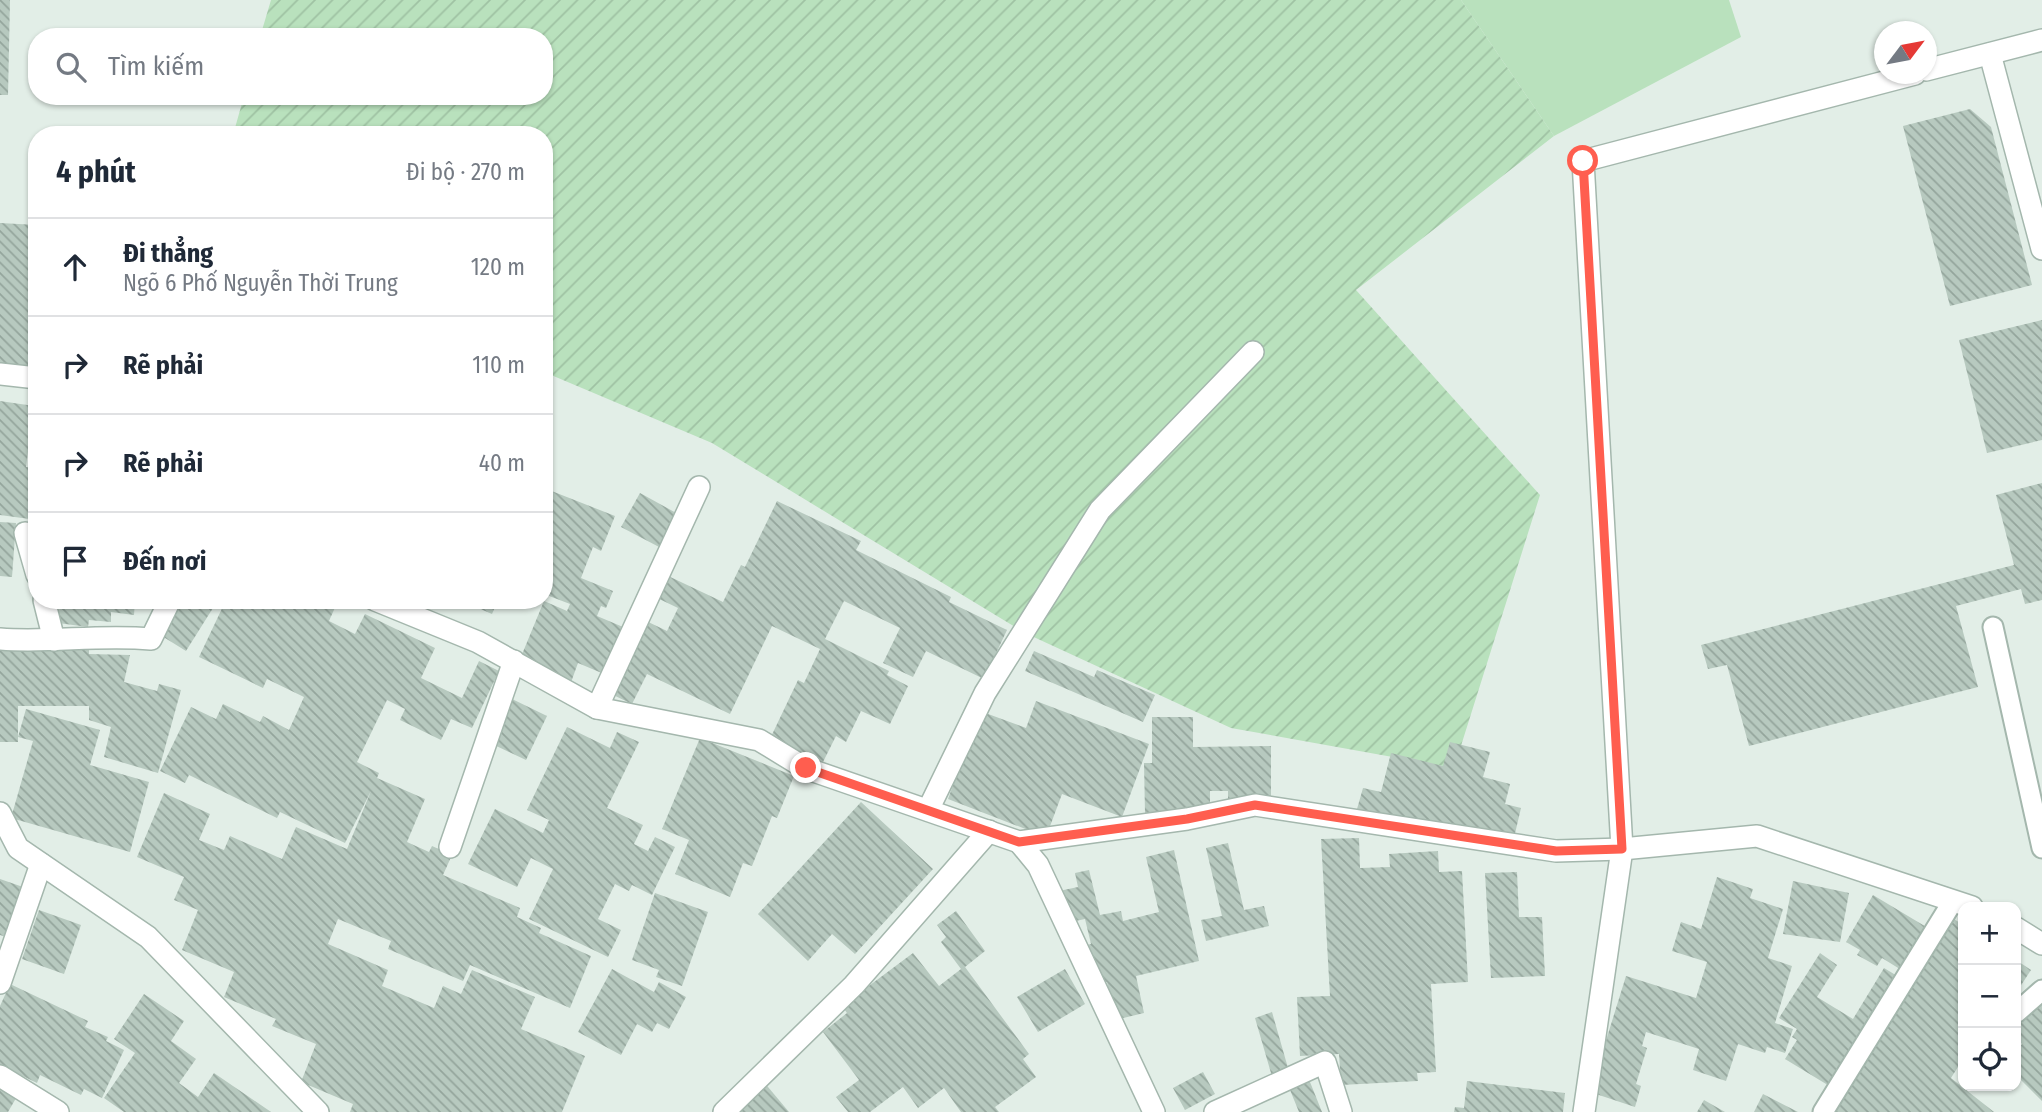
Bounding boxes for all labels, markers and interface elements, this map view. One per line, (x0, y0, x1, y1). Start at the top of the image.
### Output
north arrow (1874, 21, 1937, 84)
search box (28, 28, 553, 105)
icon: search (52, 48, 90, 86)
text: Tìm kiếm (108, 51, 204, 82)
route start (1567, 145, 1598, 176)
text: 4 phút (56, 154, 136, 190)
text: Đi bộ · 270 m (406, 158, 525, 186)
text: Đi thẳng (123, 238, 213, 269)
icon: ahead (56, 248, 94, 286)
text: 120 m (471, 253, 525, 281)
text: Ngõ 6 Phố Nguyễn Thời Trung (123, 269, 398, 297)
icon: right (56, 346, 94, 384)
text: Rẽ phải (123, 350, 203, 381)
text: 110 m (472, 351, 525, 379)
icon: right (56, 444, 94, 482)
text: Rẽ phải (123, 448, 203, 479)
text: 40 m (479, 449, 525, 477)
icon: arrive (56, 542, 94, 580)
text: Đến nơi (123, 546, 206, 577)
route end (790, 752, 821, 783)
map controls (1958, 902, 2021, 1091)
button: + (1958, 902, 2021, 965)
button: − (1958, 965, 2021, 1028)
button: locate (1958, 1028, 2021, 1091)

